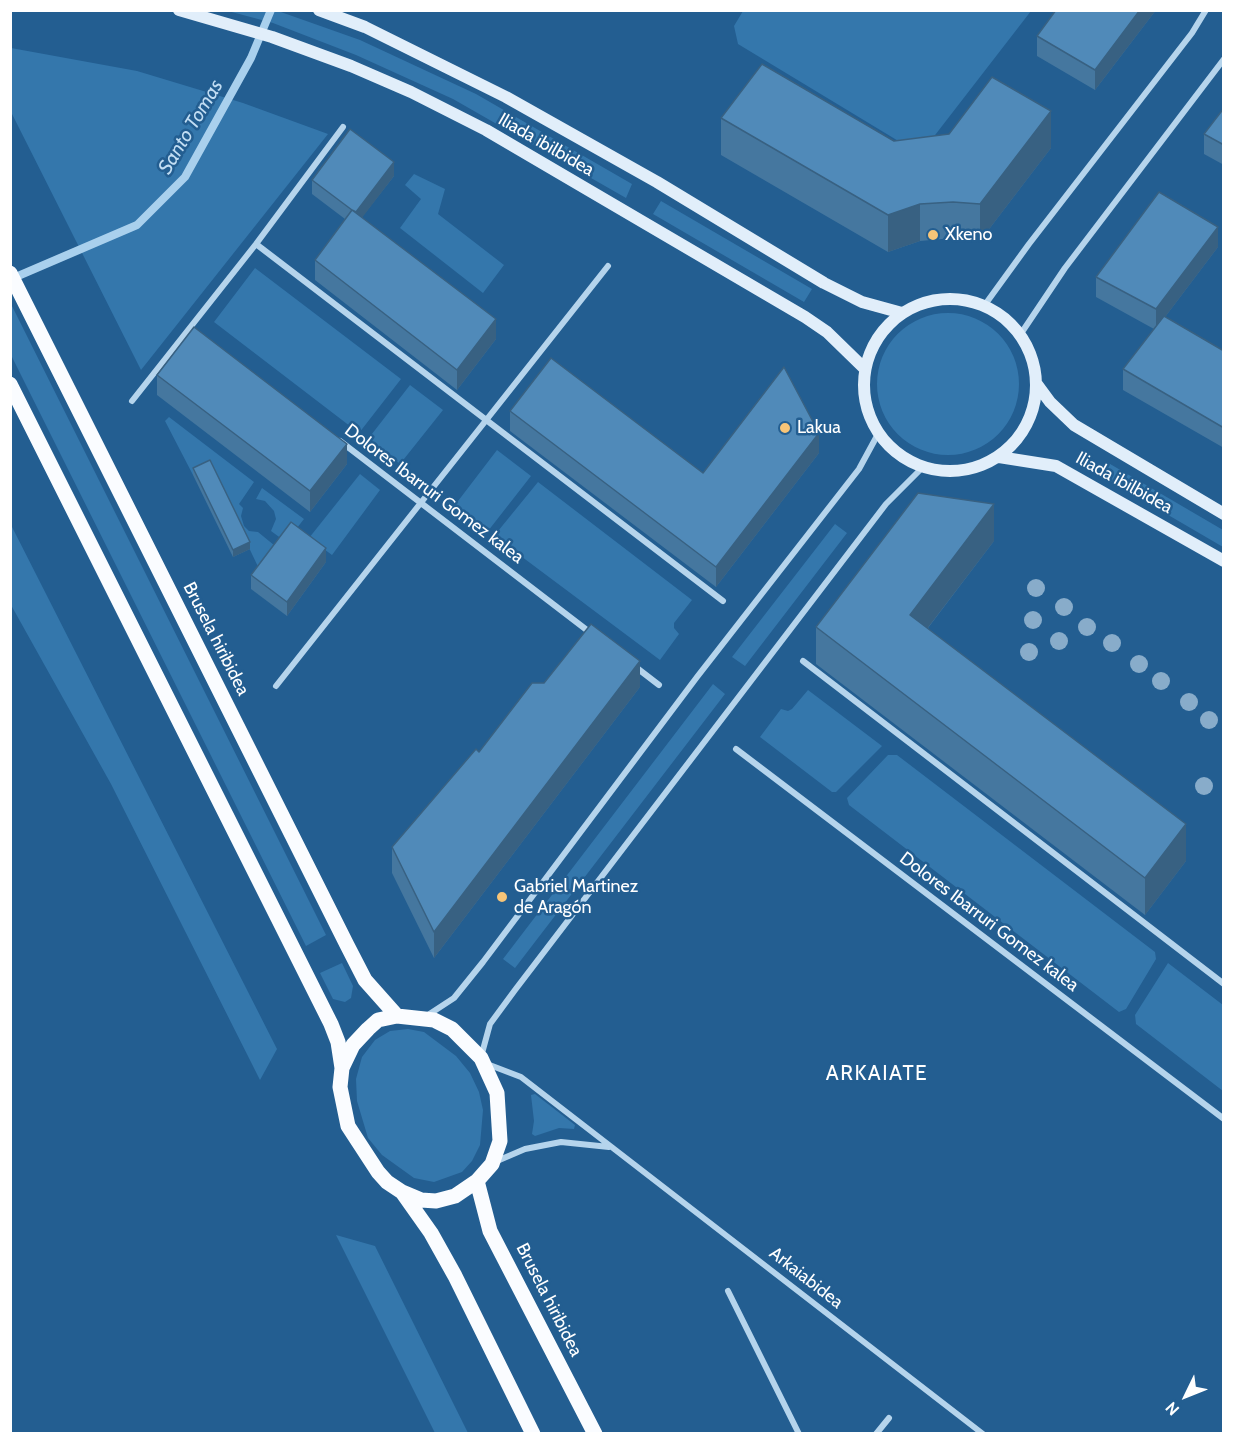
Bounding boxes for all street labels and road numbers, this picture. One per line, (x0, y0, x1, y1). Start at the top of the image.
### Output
street label: Iliada ibilbidea (494, 109, 598, 181)
street label: Dolores Ibarruri Gomez kalea (340, 420, 528, 568)
street label: Iliada ibilbidea (1072, 448, 1176, 518)
street label: Brusela hiribidea (178, 579, 254, 699)
street label: Dolores Ibarruri Gomez kalea (895, 848, 1083, 996)
street label: Brusela hiribidea (511, 1240, 587, 1360)
street label: Arkaiabidea (765, 1243, 847, 1313)

